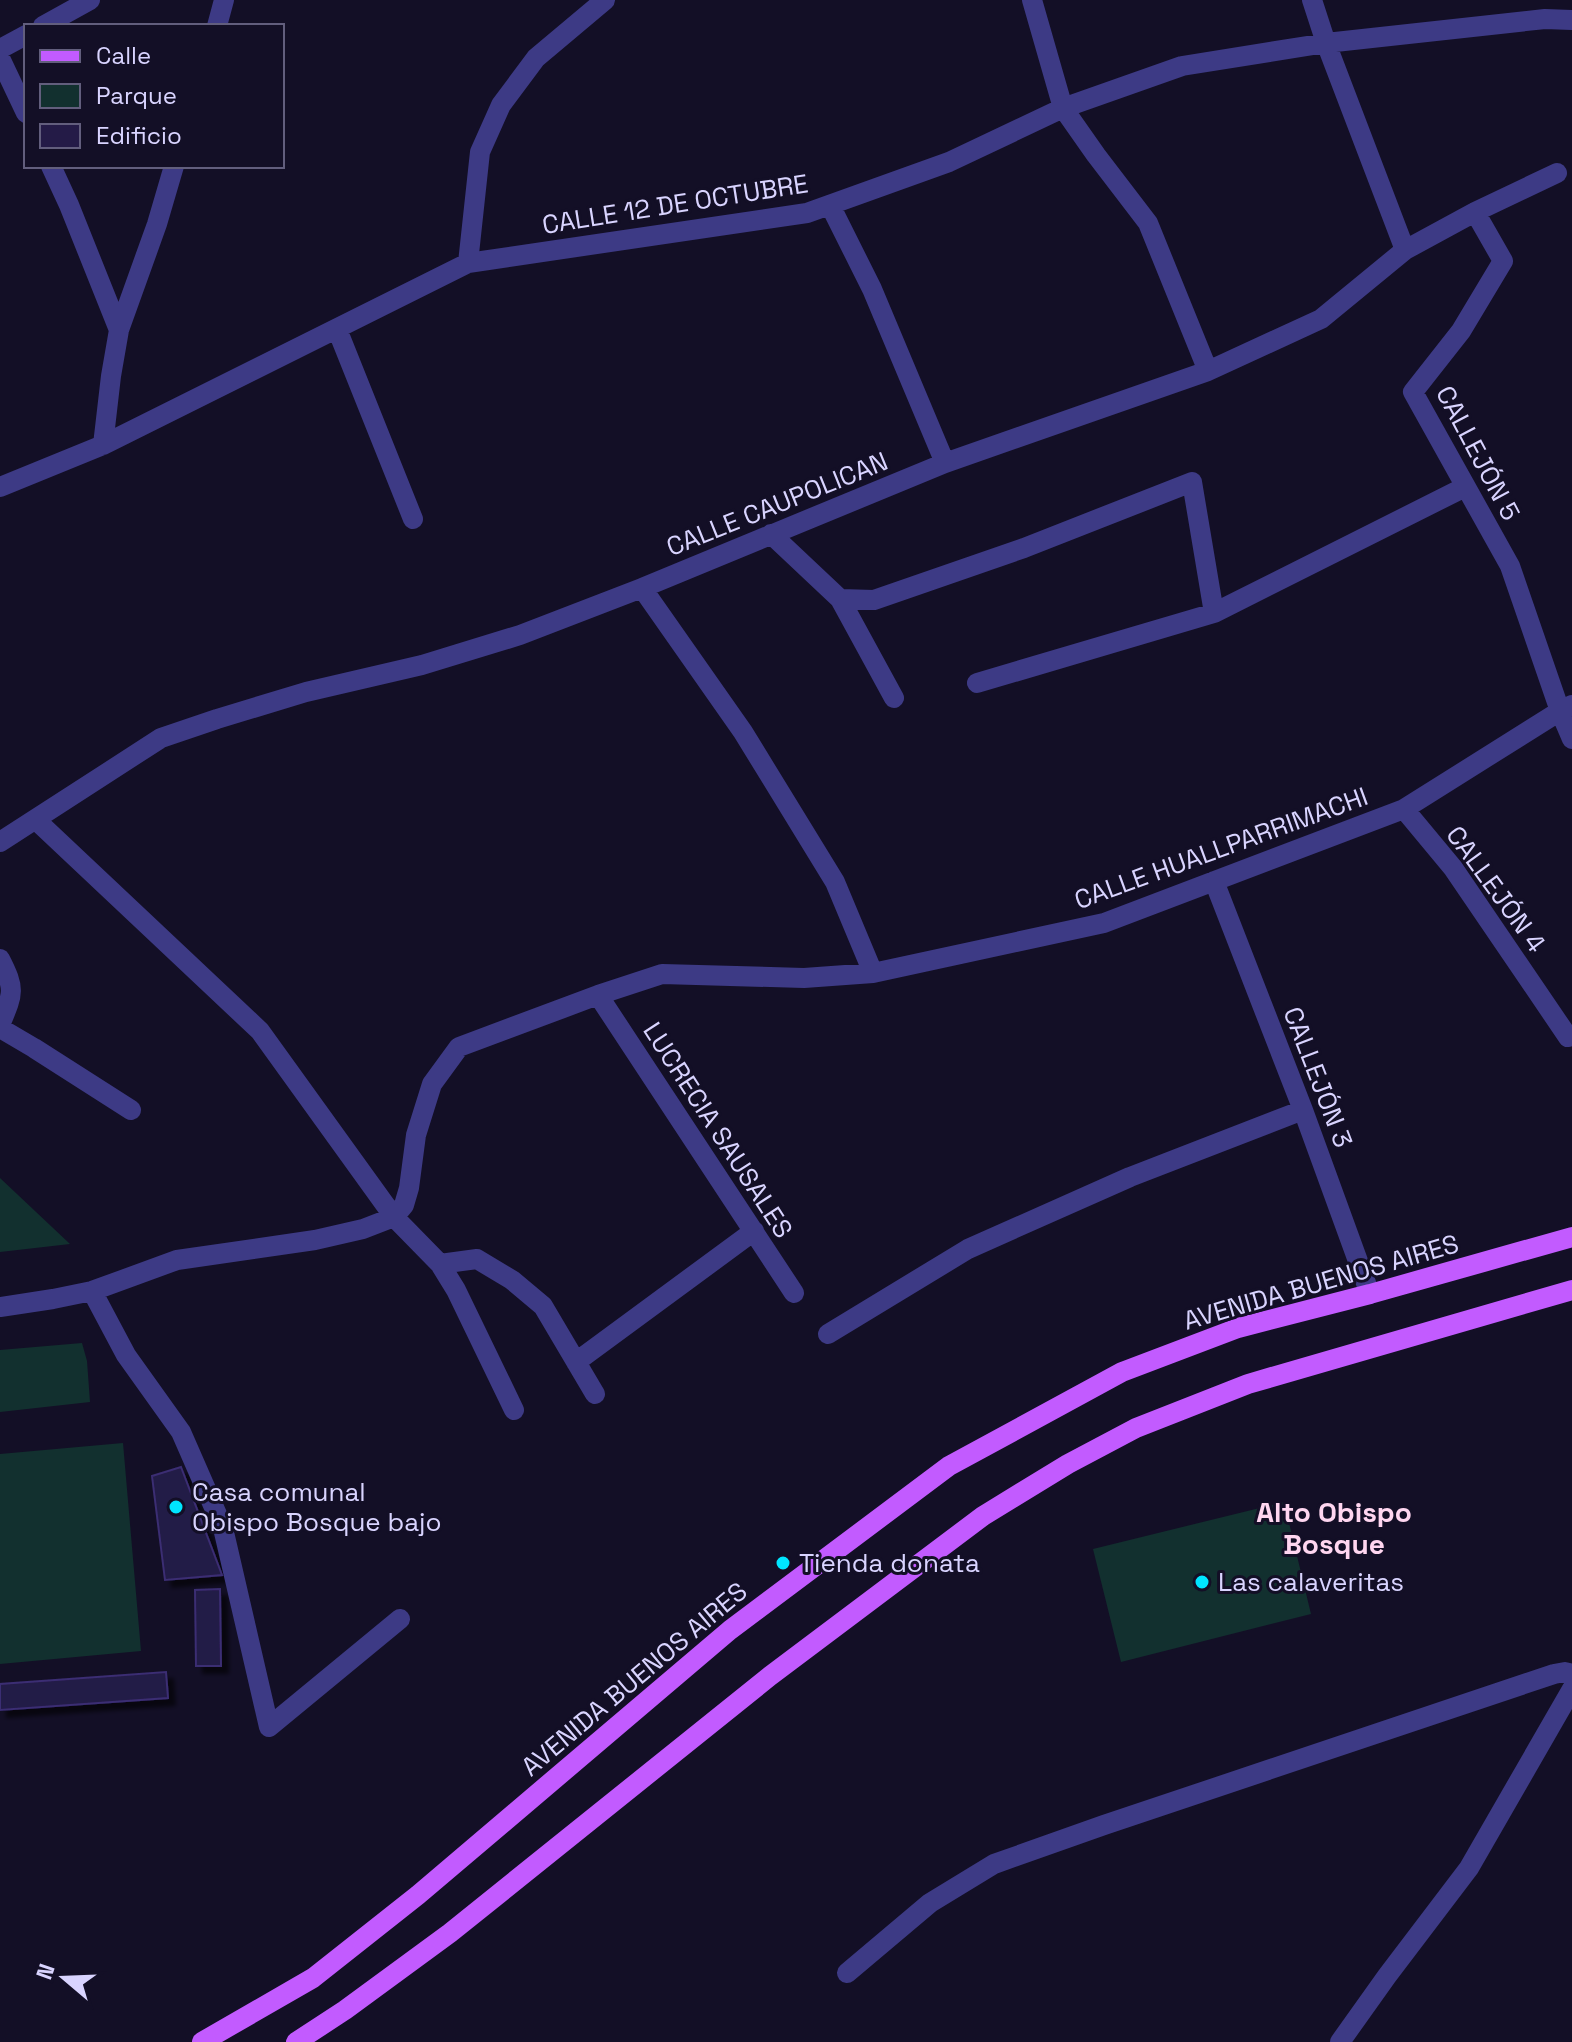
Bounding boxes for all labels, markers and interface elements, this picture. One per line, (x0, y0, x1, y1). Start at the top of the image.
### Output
legend (24, 24, 284, 168)
text: Calle (96, 40, 151, 71)
text: Parque (96, 80, 177, 111)
text: Edificio (96, 120, 182, 151)
street label: CALLE 12 DE OCTUBRE (540, 166, 810, 242)
street label: CALLEJÓN 5 (1428, 380, 1528, 526)
street label: CALLE CAUPOLICAN (661, 444, 893, 564)
street label: CALLE HUALLPARRIMACHI (1070, 779, 1372, 917)
street label: CALLEJÓN 4 (1439, 819, 1553, 959)
street label: CALLEJÓN 3 (1276, 1002, 1360, 1152)
street label: LUCRECIA SAUSALES (635, 1016, 801, 1244)
street label: AVENIDA BUENOS AIRES (1179, 1226, 1463, 1338)
place label: Casa comunal Obispo Bosque bajo (192, 1475, 442, 1539)
district label: Alto Obispo Bosque (1256, 1494, 1412, 1562)
marker: Casa comunal Obispo Bosque bajo (167, 1498, 185, 1516)
place label: Tienda donata (799, 1546, 980, 1580)
marker: Tienda donata (774, 1554, 792, 1572)
place label: Las calaveritas (1218, 1565, 1404, 1599)
marker: Las calaveritas (1193, 1573, 1211, 1591)
street label: AVENIDA BUENOS AIRES (514, 1574, 754, 1784)
north arrow (24, 1938, 104, 2018)
text: N (29, 1960, 61, 1983)

